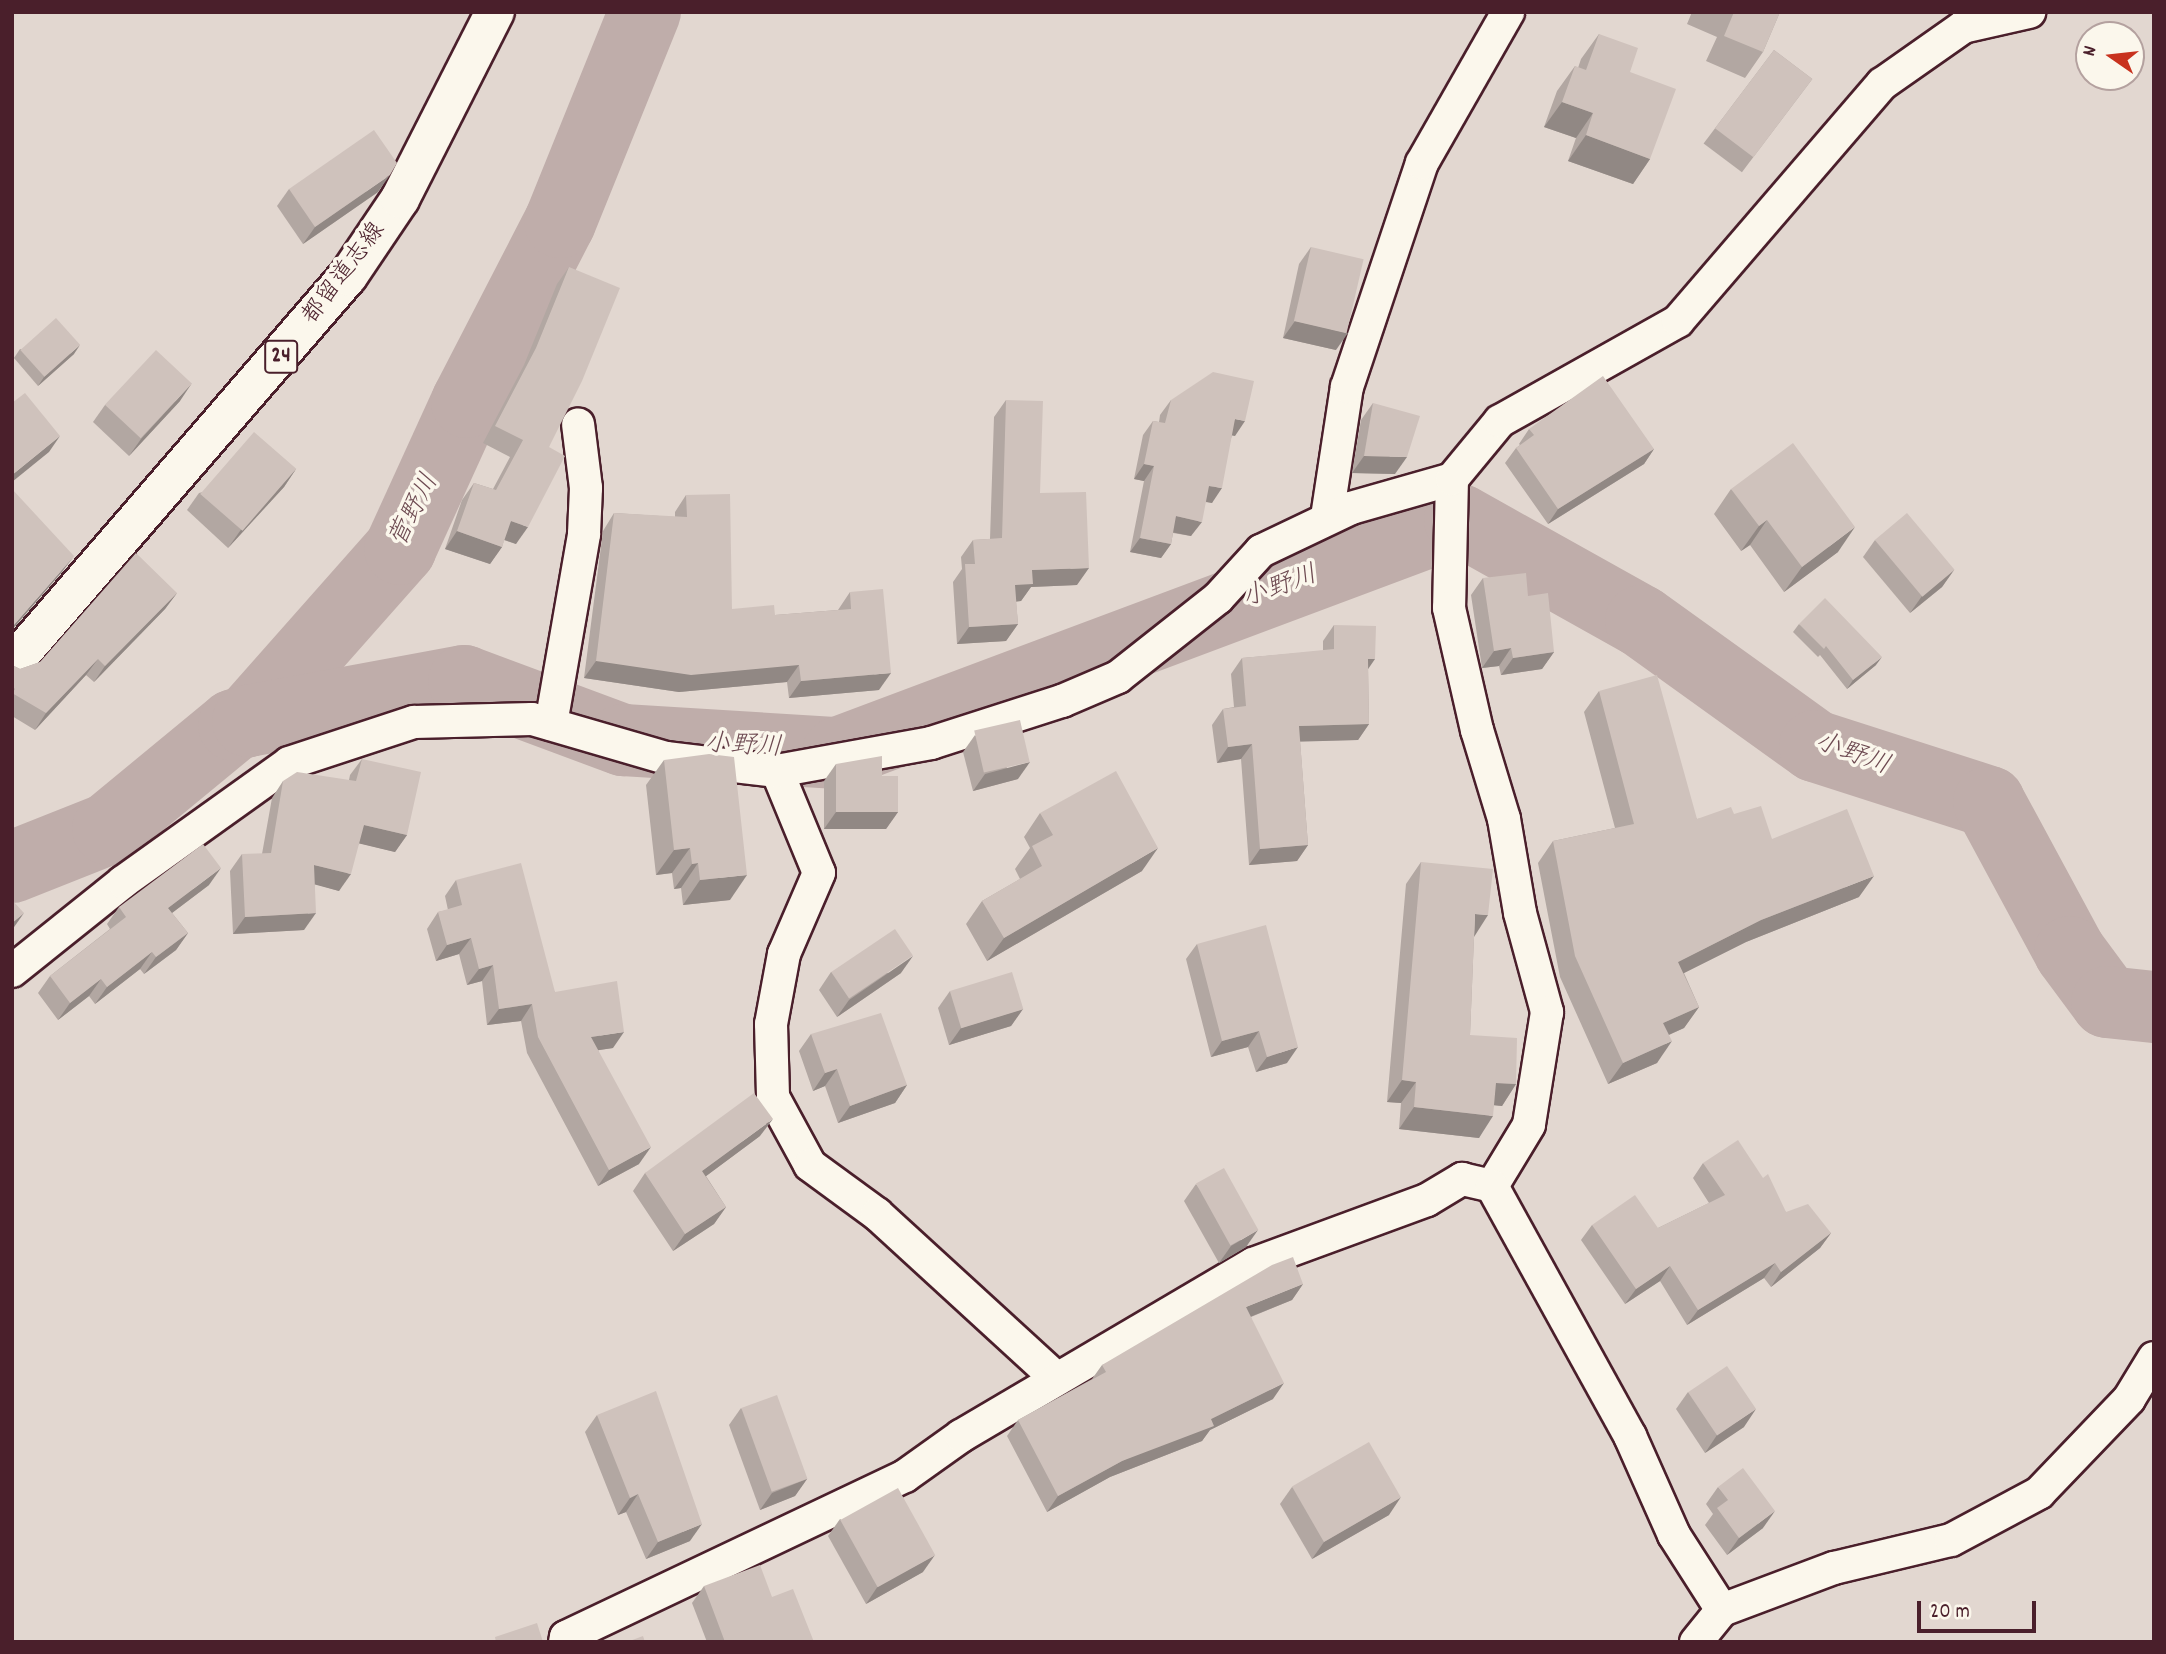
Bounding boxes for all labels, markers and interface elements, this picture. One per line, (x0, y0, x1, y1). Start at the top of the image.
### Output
north arrow (2075, 21, 2145, 91)
text: N (2077, 43, 2105, 59)
street label: 都留道志線 (297, 217, 393, 331)
road number: 24 (264, 338, 298, 376)
water label: 菅野川 (383, 469, 447, 553)
water label: 小野川 (1238, 560, 1322, 616)
water label: 小野川 (1810, 727, 1894, 783)
water label: 小野川 (703, 729, 783, 765)
scale bar (1921, 1588, 2040, 1632)
text: 20 m (1930, 1598, 1970, 1628)

